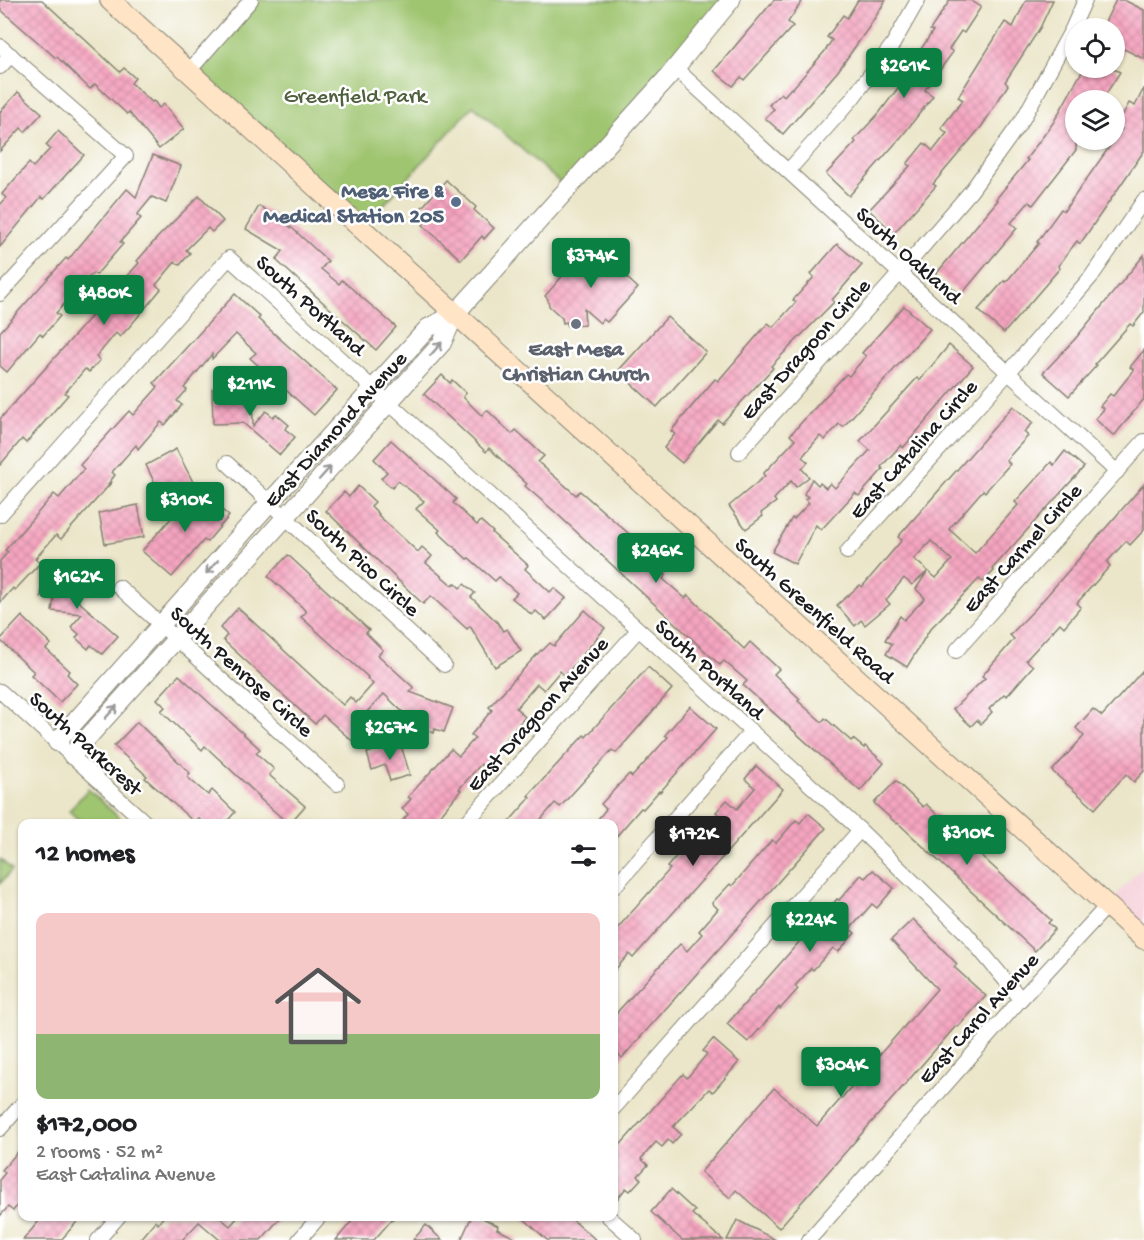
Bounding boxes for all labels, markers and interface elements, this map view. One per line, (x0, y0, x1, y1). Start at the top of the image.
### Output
map controls (1065, 18, 1125, 150)
button: locate (1065, 18, 1125, 78)
pin: $261K (862, 48, 946, 99)
text: $261K (880, 56, 928, 79)
park label: Greenfield Park (284, 85, 428, 111)
button: layers (1065, 90, 1125, 150)
place label: Mesa Fire & Medical Station 205 (263, 180, 445, 231)
marker: Mesa Fire & Medical Station 205 (449, 195, 463, 209)
street label: South Oakland (849, 203, 967, 313)
pin: $374K (549, 238, 633, 289)
text: $374K (566, 246, 616, 269)
street label: South Portland (249, 251, 371, 364)
street label: East Dragoon Circle (737, 274, 878, 427)
pin: $480K (62, 275, 146, 326)
text: $480K (78, 283, 130, 306)
marker: East Mesa Christian Church (569, 317, 583, 331)
place label: East Mesa Christian Church (501, 338, 650, 389)
one-way arrow (429, 342, 443, 357)
street label: East Diamond Avenue (260, 347, 414, 514)
pin: $211K (208, 366, 292, 417)
text: $211K (227, 374, 273, 397)
street label: East Catalina Circle (845, 375, 985, 526)
one-way arrow (318, 466, 332, 481)
street label: East Carmel Circle (959, 479, 1089, 620)
pin: $310K (143, 482, 227, 533)
text: $310K (160, 490, 210, 513)
street label: South Pico Circle (299, 504, 424, 624)
pin: $246K (614, 533, 698, 584)
street label: South Greenfield Road (728, 533, 900, 692)
text: $246K (631, 541, 681, 564)
pin: $162K (35, 559, 119, 610)
one-way arrow (205, 559, 219, 574)
text: $162K (53, 567, 101, 590)
street label: South Penrose Circle (163, 602, 318, 745)
street label: South Portland (648, 615, 770, 728)
street label: East Dragoon Avenue (462, 632, 616, 799)
street label: South Parkcrest (22, 687, 148, 804)
one-way arrow (104, 705, 118, 720)
pin: $267K (348, 710, 432, 761)
text: $267K (365, 718, 415, 741)
pin: $310K (925, 815, 1009, 866)
pin: $172K (651, 816, 735, 867)
text: $310K (942, 823, 992, 846)
text: $172K (669, 824, 717, 847)
icon: filters (567, 839, 600, 872)
text: 12 homes (36, 840, 134, 871)
pin: $224K (768, 902, 852, 953)
text: $224K (785, 910, 835, 933)
street label: East Carol Avenue (914, 948, 1046, 1091)
icon: home (264, 952, 372, 1060)
pin: $304K (799, 1047, 883, 1098)
text: $304K (815, 1055, 867, 1078)
text: $172,000 (36, 1111, 137, 1142)
text: 2 rooms · 52 m² (36, 1142, 163, 1165)
text: East Catalina Avenue (36, 1165, 215, 1188)

